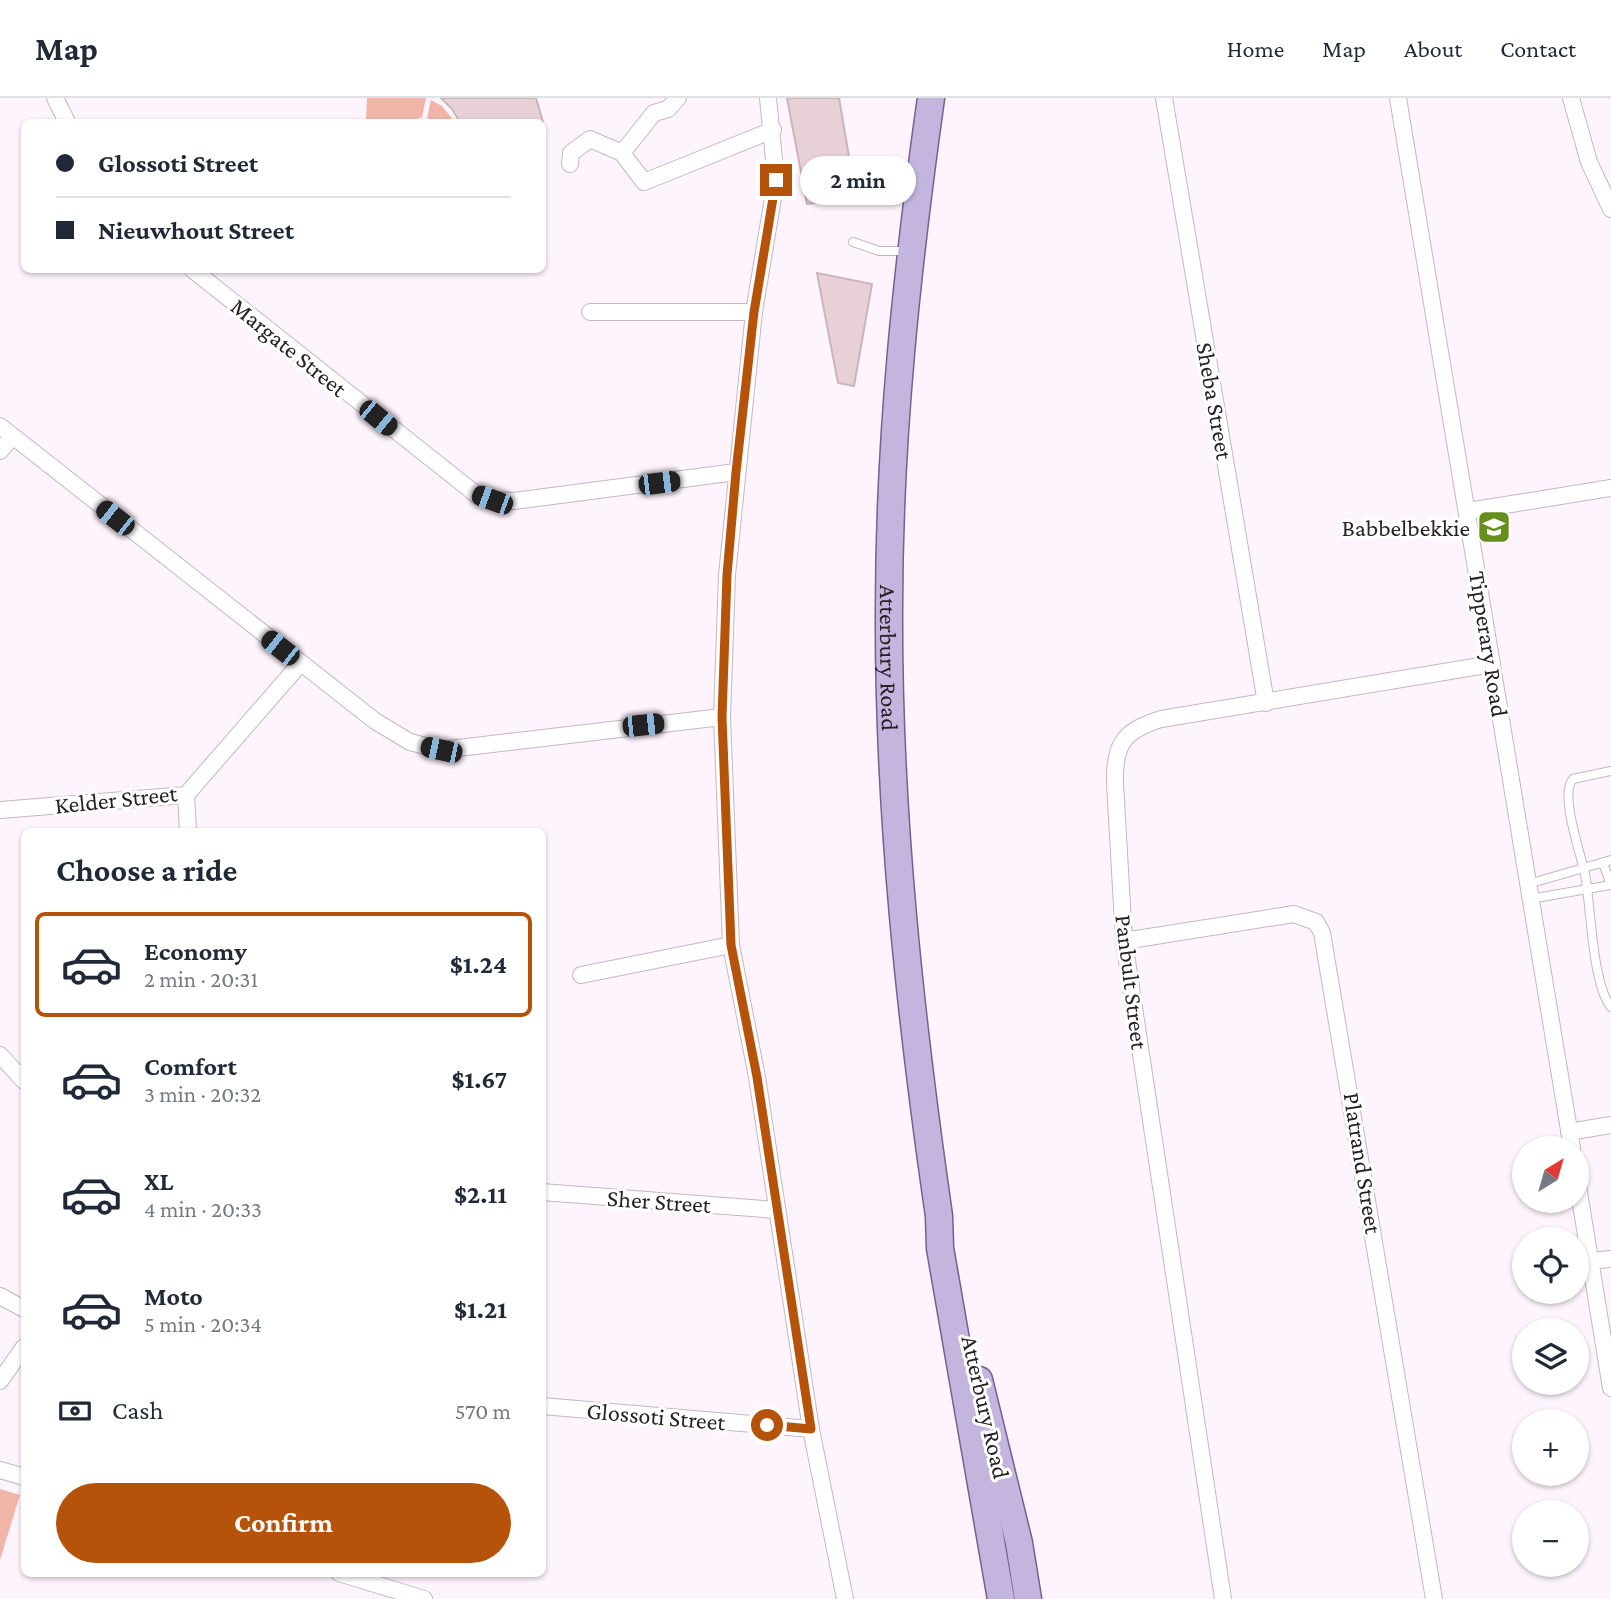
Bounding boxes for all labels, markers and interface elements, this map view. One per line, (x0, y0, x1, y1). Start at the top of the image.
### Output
text: Map (35, 30, 98, 67)
text: Home (1227, 35, 1284, 62)
text: Map (1322, 35, 1366, 62)
text: About (1404, 35, 1462, 62)
text: Contact (1500, 35, 1576, 62)
text: Glossoti Street (98, 149, 258, 178)
callout: 2 min (800, 155, 916, 204)
route end (760, 164, 792, 196)
text: 2 min (830, 167, 886, 193)
text: Nieuwhout Street (98, 216, 294, 245)
street label: Margate Street (226, 292, 353, 402)
street label: Sheba Street (1191, 340, 1239, 463)
car (356, 397, 401, 439)
car (637, 470, 682, 496)
car (469, 483, 516, 517)
car (92, 497, 139, 539)
school or university icon: Babbelbekkie (1475, 508, 1513, 546)
place label: Babbelbekkie (1342, 514, 1470, 541)
street label: Tipperary Road (1464, 569, 1514, 719)
street label: Atterbury Road (875, 585, 905, 732)
car (257, 627, 304, 669)
car (622, 712, 665, 738)
car (419, 735, 464, 765)
street label: Kelder Street (54, 779, 180, 819)
text: Choose a ride (56, 852, 237, 888)
street label: Panbult Street (1110, 913, 1154, 1052)
icon: car (60, 933, 123, 996)
text: Economy (144, 937, 247, 966)
text: $1.24 (450, 950, 507, 979)
text: 2 min · 20:31 (144, 966, 258, 992)
icon: car (60, 1048, 123, 1111)
text: Comfort (144, 1052, 237, 1081)
text: $1.67 (452, 1065, 507, 1094)
text: 3 min · 20:32 (144, 1081, 261, 1107)
street label: Platrand Street (1338, 1090, 1388, 1237)
north arrow (1512, 1136, 1589, 1213)
map controls (1512, 1136, 1589, 1577)
icon: car (60, 1163, 123, 1226)
text: XL (144, 1167, 173, 1196)
text: $2.11 (454, 1180, 507, 1209)
street label: Sher Street (606, 1184, 713, 1218)
text: 4 min · 20:33 (144, 1196, 262, 1222)
button: locate (1512, 1227, 1589, 1304)
icon: car (60, 1278, 123, 1341)
text: Moto (144, 1282, 203, 1311)
text: $1.21 (454, 1295, 507, 1324)
text: 5 min · 20:34 (144, 1311, 262, 1337)
button: layers (1512, 1318, 1589, 1395)
street label: Atterbury Road (956, 1333, 1016, 1481)
icon: cash (56, 1392, 94, 1430)
text: Cash (112, 1396, 163, 1425)
street label: Glossoti Street (586, 1396, 728, 1436)
text: 570 m (455, 1398, 511, 1424)
route start (751, 1409, 783, 1441)
button: + (1512, 1409, 1589, 1486)
button: Confirm (56, 1483, 511, 1563)
button: − (1512, 1500, 1589, 1577)

